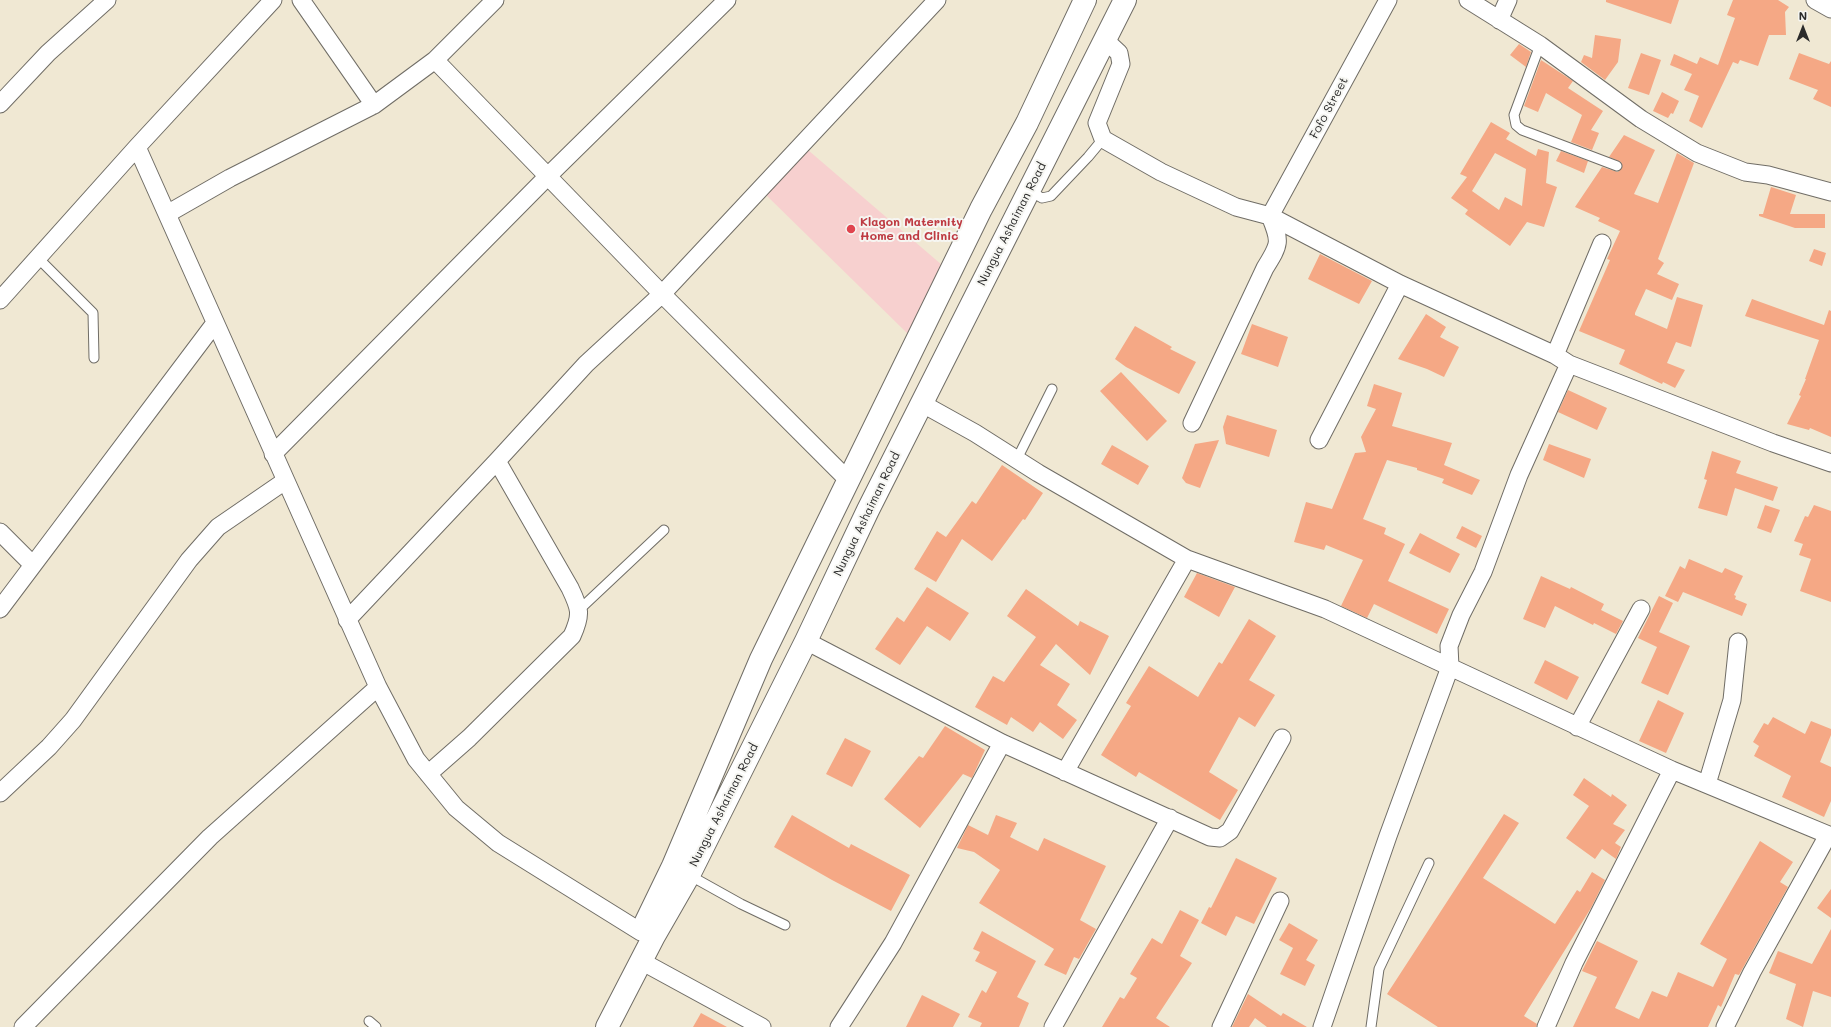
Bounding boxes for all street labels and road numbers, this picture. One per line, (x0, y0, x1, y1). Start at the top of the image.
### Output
street label: Fofo Street (1307, 75, 1351, 141)
street label: Nungua Ashaiman Road (975, 160, 1049, 288)
street label: Nungua Ashaiman Road (831, 450, 903, 578)
street label: Nungua Ashaiman Road (687, 741, 761, 869)

